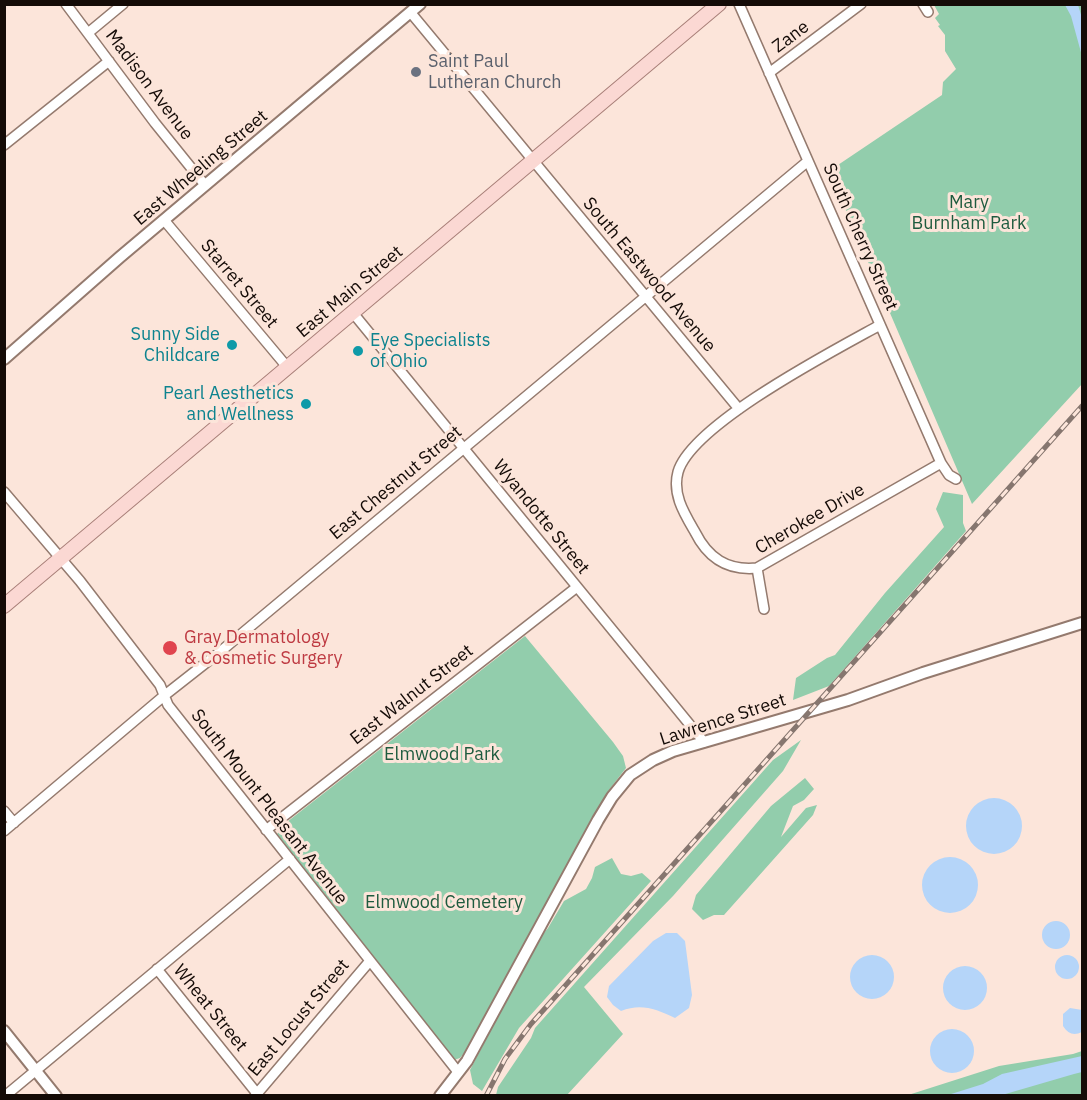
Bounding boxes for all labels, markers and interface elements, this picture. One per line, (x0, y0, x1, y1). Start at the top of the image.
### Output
street label: Zane (768, 16, 814, 58)
street label: Madison Avenue (100, 26, 198, 144)
place label: Saint Paul Lutheran Church (428, 51, 562, 94)
marker: Saint Paul Lutheran Church (409, 65, 423, 79)
street label: East Wheeling Street (130, 106, 272, 230)
street label: South Cherry Street (818, 160, 902, 314)
park label: Mary Burnham Park (911, 192, 1027, 234)
street label: South Eastwood Avenue (578, 193, 720, 357)
street label: Starret Street (196, 235, 282, 333)
street label: East Main Street (293, 241, 407, 343)
place label: Sunny Side Childcare (131, 324, 220, 366)
place label: Eye Specialists of Ohio (370, 330, 491, 372)
marker: Sunny Side Childcare (225, 338, 239, 352)
marker: Eye Specialists of Ohio (351, 344, 365, 358)
place label: Pearl Aesthetics and Wellness (163, 383, 294, 426)
marker: Pearl Aesthetics and Wellness (299, 397, 313, 411)
street label: East Chestnut Street (325, 421, 467, 545)
street label: Wyandotte Street (488, 455, 594, 579)
street label: Cherokee Drive (751, 479, 869, 559)
place label: Gray Dermatology & Cosmetic Surgery (184, 627, 342, 670)
marker: Gray Dermatology & Cosmetic Surgery (161, 639, 179, 657)
street label: East Walnut Street (346, 640, 478, 750)
street label: Lawrence Street (657, 689, 789, 751)
street label: South Mount Pleasant Avenue (186, 705, 352, 909)
park label: Elmwood Park (384, 744, 500, 766)
park label: Elmwood Cemetery (365, 892, 523, 914)
street label: East Locust Street (244, 955, 354, 1081)
street label: Wheat Street (168, 960, 252, 1056)

